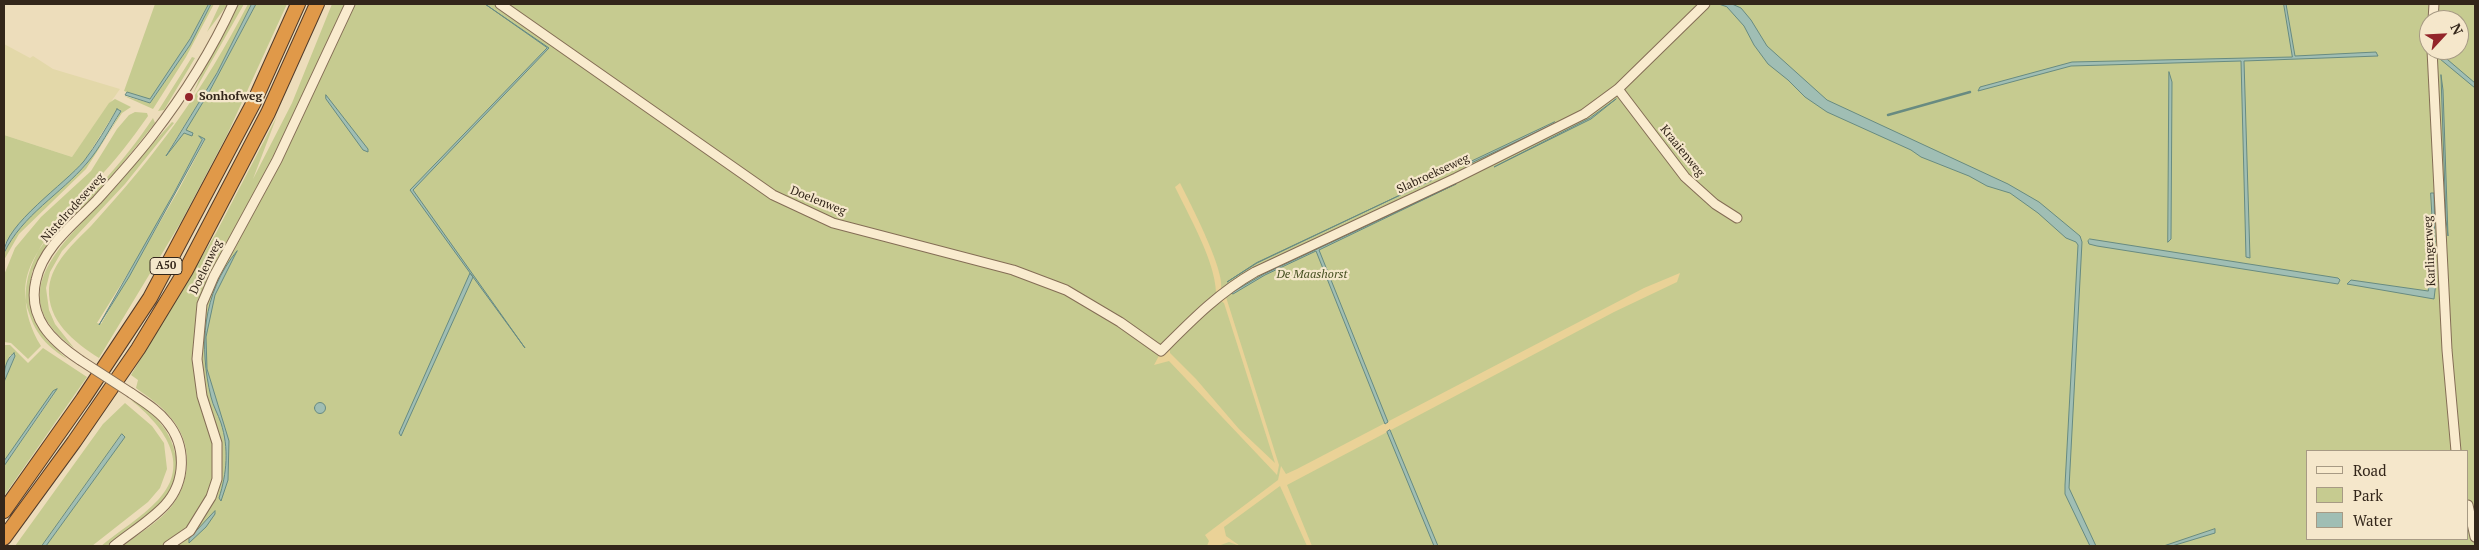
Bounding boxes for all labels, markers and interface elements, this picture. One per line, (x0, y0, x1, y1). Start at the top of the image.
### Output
north arrow (2419, 10, 2469, 60)
text: N (2446, 20, 2468, 38)
place label: Sonhofweg (199, 90, 262, 104)
marker: Sonhofweg (183, 91, 195, 103)
street label: Kraaienweg (1657, 122, 1707, 180)
street label: Slabroekseweg (1394, 151, 1472, 197)
street label: Nistelrodeseweg (38, 171, 108, 245)
street label: Doelenweg (788, 183, 848, 219)
street label: Karlingerweg (2421, 215, 2439, 287)
street label: Doelenweg (187, 237, 225, 297)
road number: A50 (150, 258, 182, 274)
park label: De Maashorst (1276, 268, 1348, 282)
legend (2306, 450, 2469, 540)
text: Road (2353, 460, 2386, 480)
text: Park (2353, 485, 2383, 505)
text: Water (2353, 510, 2392, 530)

